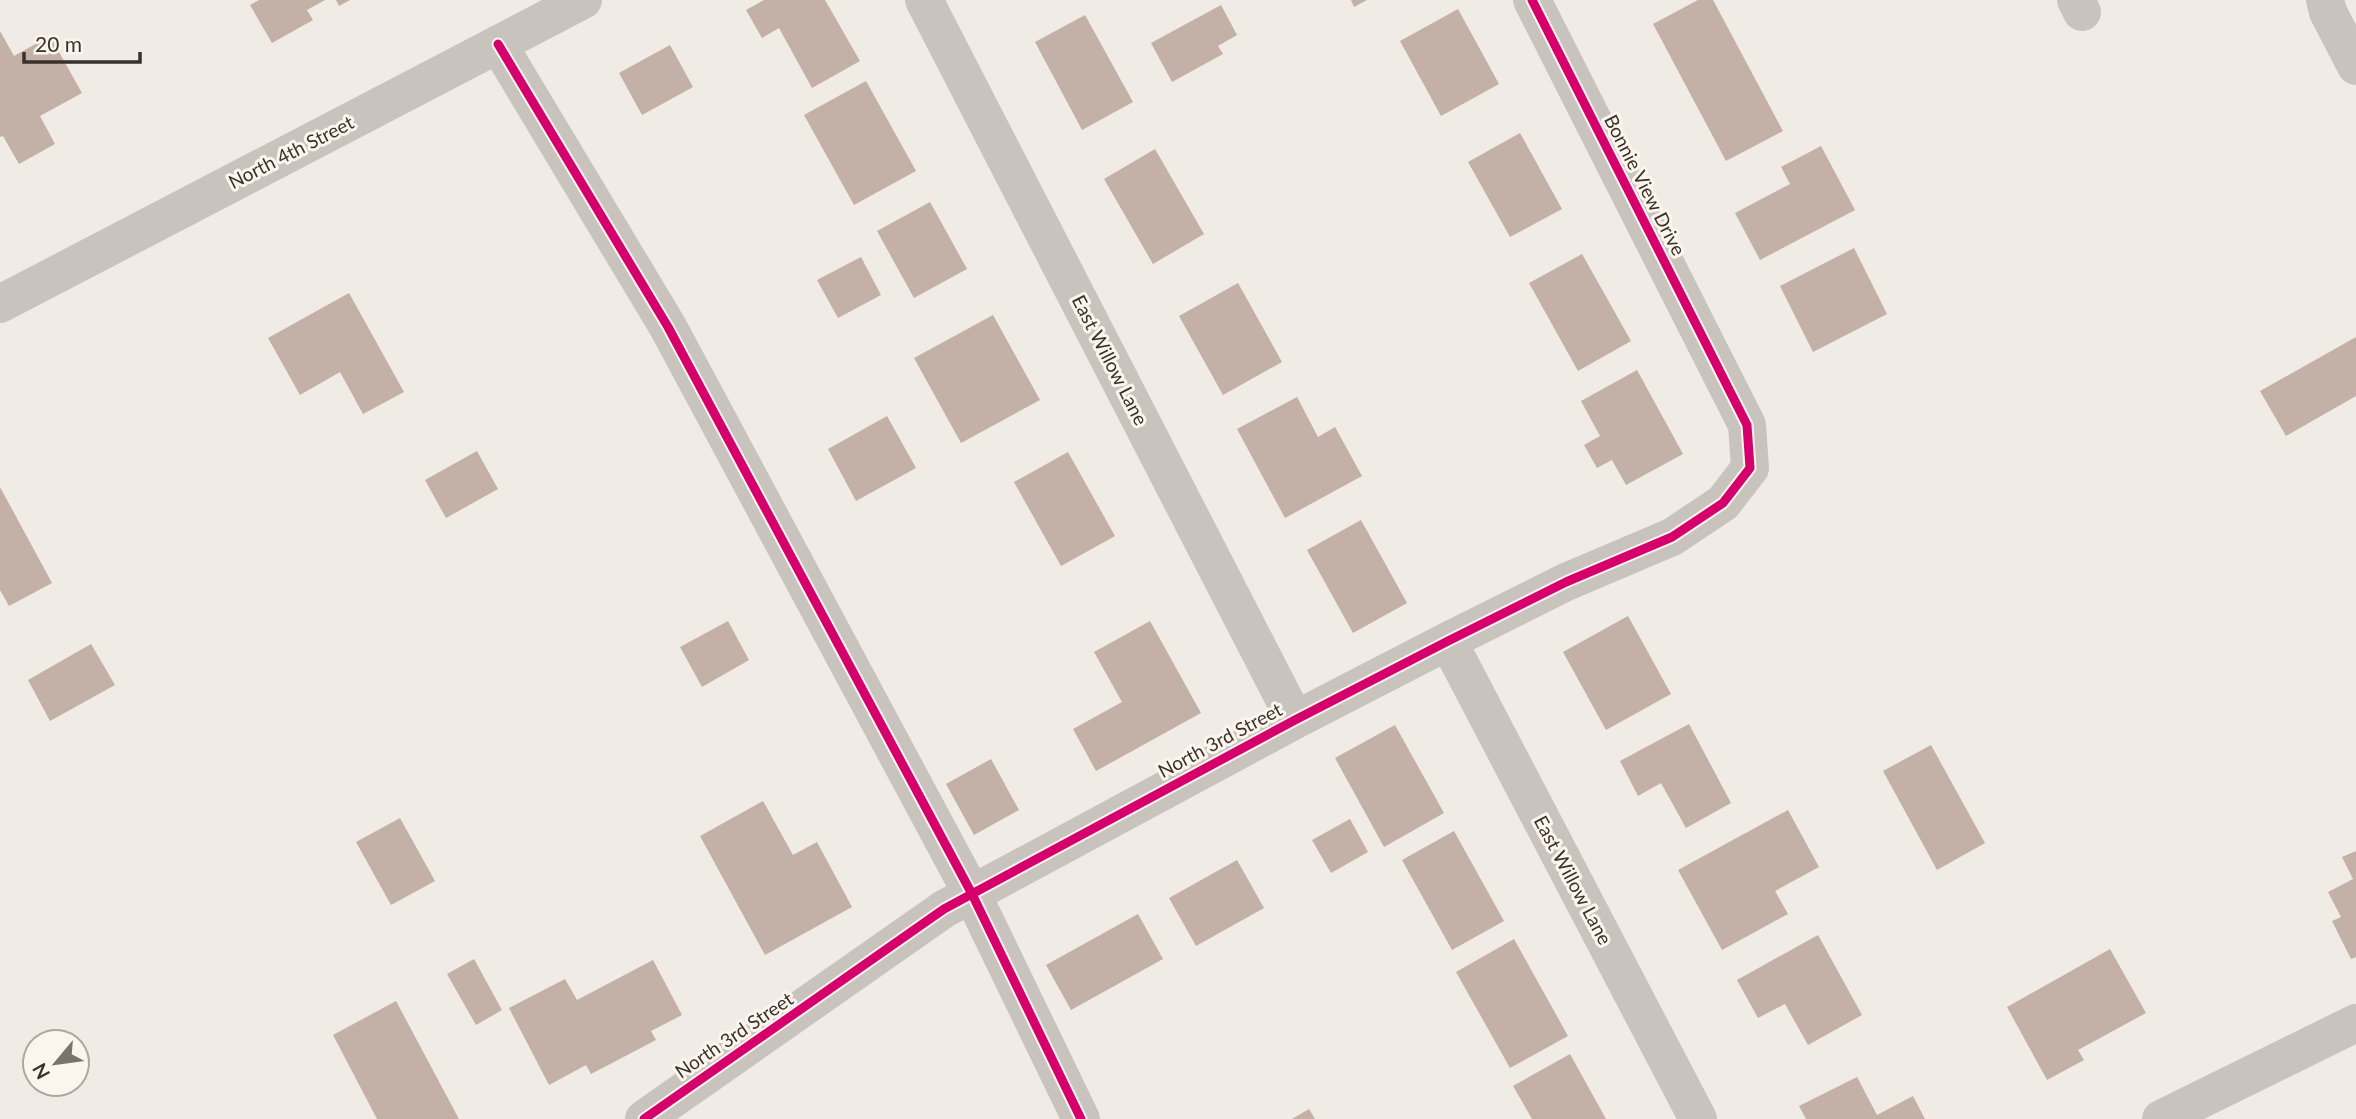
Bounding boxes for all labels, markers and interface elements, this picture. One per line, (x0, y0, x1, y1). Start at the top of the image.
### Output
scale bar (24, 21, 140, 65)
text: 20 m (35, 31, 82, 56)
street label: North 4th Street (224, 110, 357, 193)
street label: Bonnie View Drive (1600, 111, 1691, 259)
street label: East Willow Lane (1068, 291, 1153, 429)
street label: North 3rd Street (1154, 697, 1286, 782)
street label: East Willow Lane (1530, 811, 1617, 948)
street label: North 3rd Street (670, 987, 797, 1083)
north arrow (21, 1028, 91, 1098)
text: N (27, 1060, 54, 1083)

